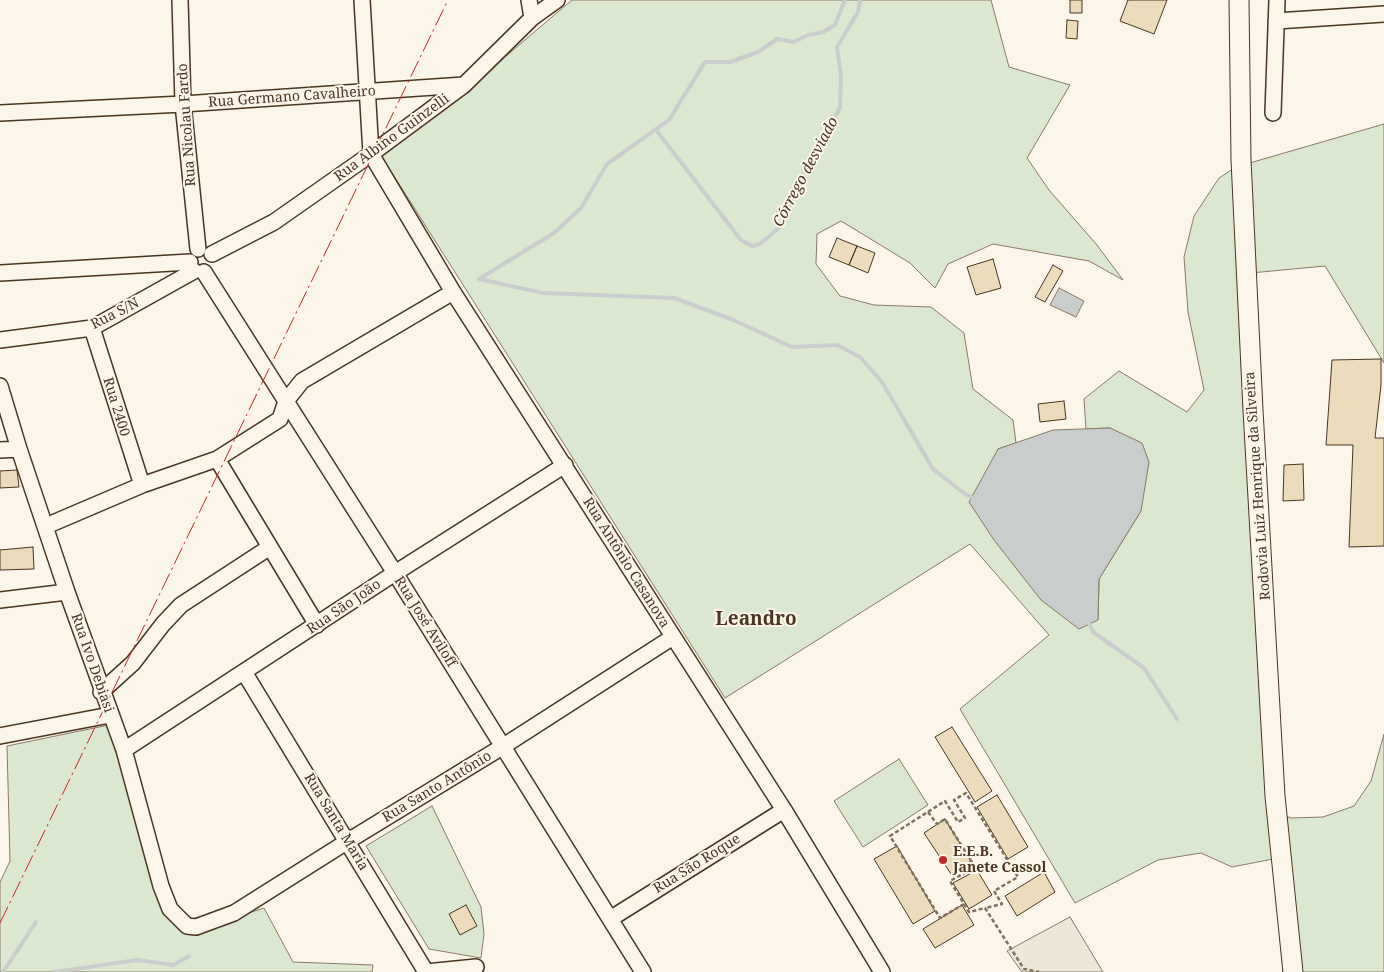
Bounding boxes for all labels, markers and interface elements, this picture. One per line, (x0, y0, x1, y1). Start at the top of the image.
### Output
street label: Rua Nicolau Fardo (174, 63, 200, 187)
street label: Rua Germano Cavalheiro (208, 83, 376, 111)
street label: Rua Albino Guinzelli (331, 91, 453, 185)
water label: Córrego desviado (769, 114, 843, 230)
street label: Rua S/N (88, 295, 142, 333)
street label: Rodovia Luiz Henrique da Silveira (1242, 371, 1274, 601)
street label: Rua 2400 (99, 375, 133, 439)
street label: Rua Antônio Casanova (579, 495, 673, 631)
street label: Rua José Aviloff (390, 573, 460, 671)
street label: Rua São João (304, 576, 384, 638)
district label: Leandro (715, 609, 797, 631)
street label: Rua Ivo Debiasi (67, 611, 117, 715)
street label: Rua Santo Antônio (379, 748, 495, 826)
street label: Rua Santa Maria (300, 770, 372, 874)
street label: Rua São Roque (651, 831, 743, 897)
place label: E.E.B. Janete Cassol (953, 844, 1046, 876)
marker: E.E.B. Janete Cassol (937, 854, 949, 866)

